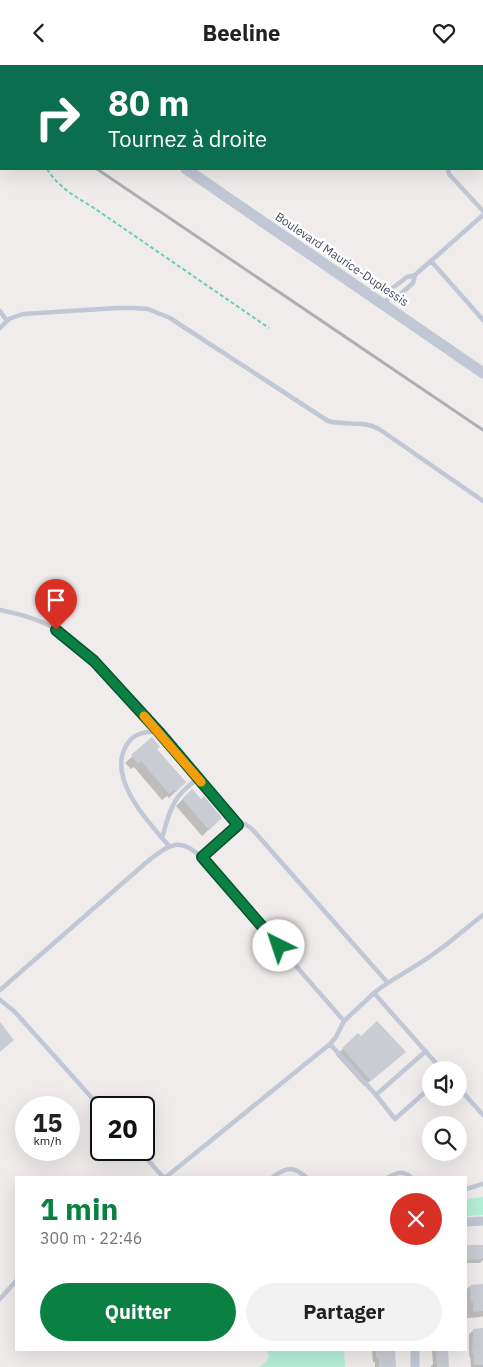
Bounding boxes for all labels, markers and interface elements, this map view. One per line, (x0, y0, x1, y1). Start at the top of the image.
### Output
text: Beeline (203, 18, 280, 47)
icon: back (25, 19, 53, 47)
icon: heart (430, 19, 458, 47)
text: 80 m (108, 80, 190, 126)
icon: right (25, 85, 90, 150)
text: Tournez à droite (108, 124, 267, 153)
street label: Boulevard Maurice-Duplessis (273, 209, 412, 309)
pin (35, 579, 77, 630)
icon: arrive (42, 586, 70, 614)
position arrow (252, 919, 304, 971)
map controls (422, 1061, 467, 1161)
button: sound (422, 1061, 467, 1106)
speed limit sign: 20 (90, 1096, 155, 1161)
text: 15 (32, 1106, 63, 1139)
button: search (422, 1116, 467, 1161)
text: km/h (33, 1133, 62, 1148)
text: 1 min (40, 1189, 118, 1228)
button: close (390, 1193, 442, 1245)
text: 300 m · 22:46 (40, 1228, 142, 1248)
button: Quitter (40, 1283, 236, 1341)
button: Partager (246, 1283, 442, 1341)

